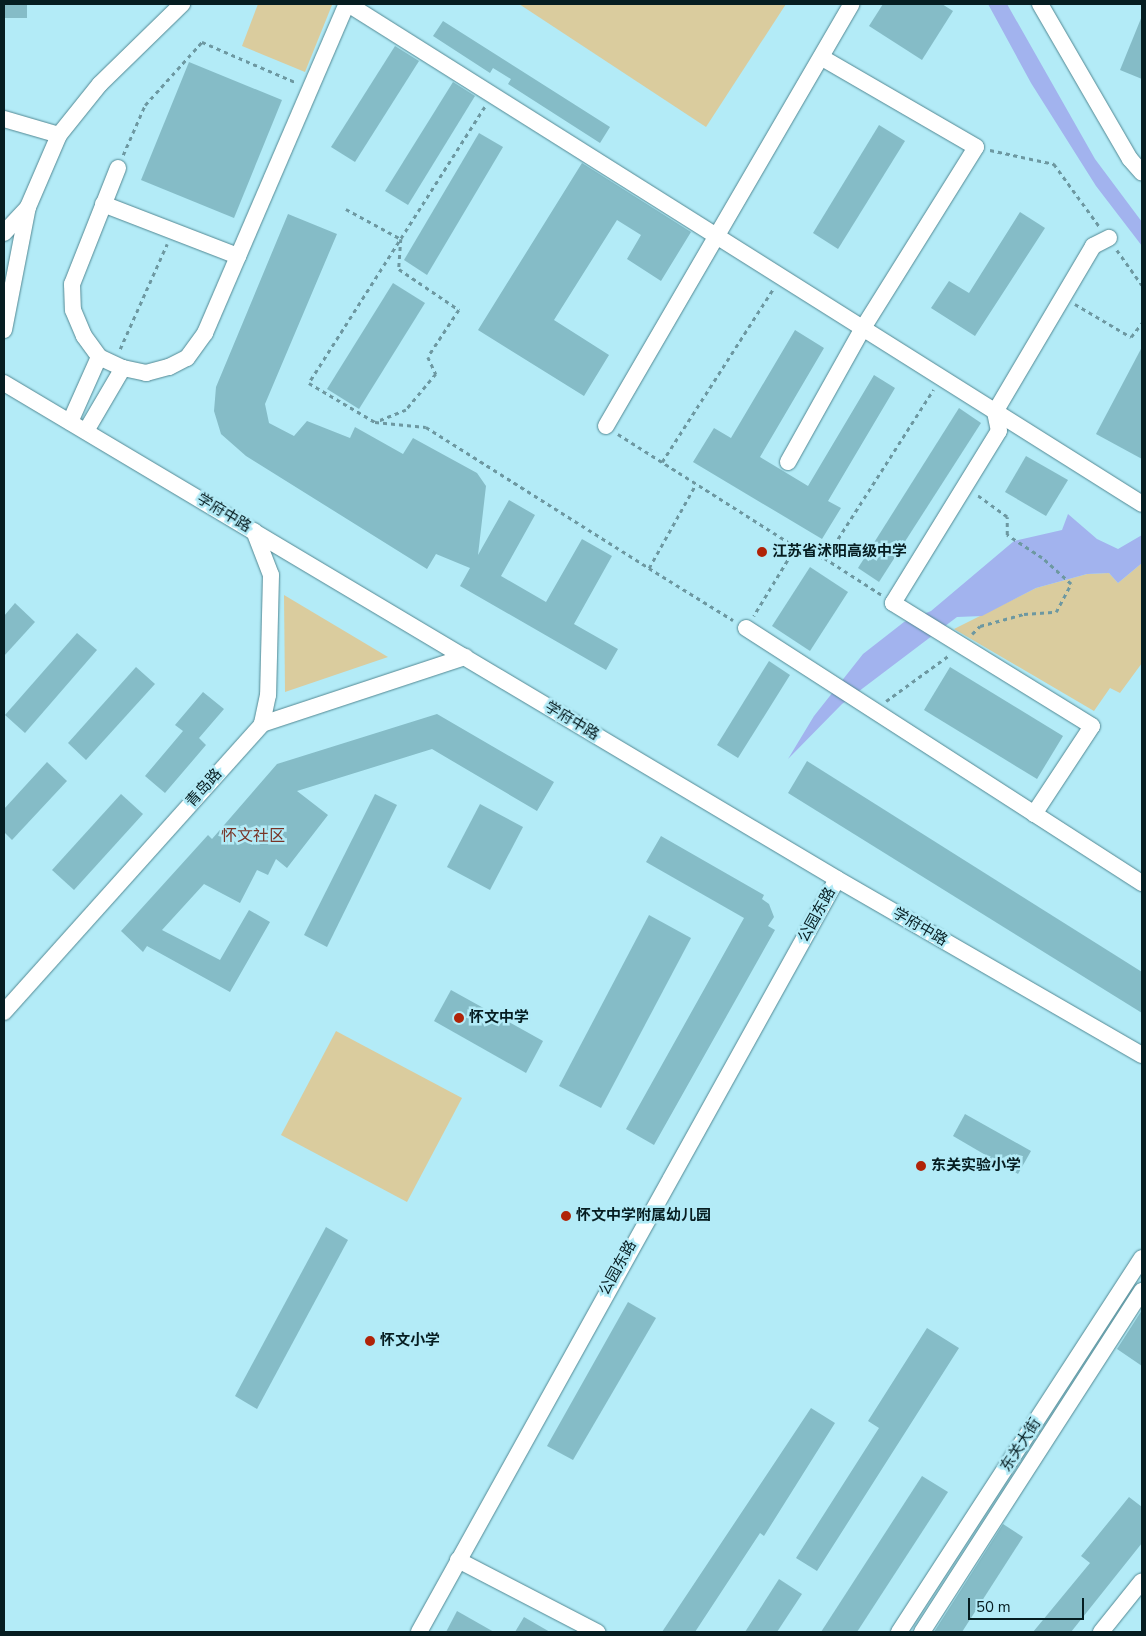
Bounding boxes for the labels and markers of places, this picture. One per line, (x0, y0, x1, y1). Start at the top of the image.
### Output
place label: 江苏省沭阳高级中学 (772, 543, 907, 561)
marker: 江苏省沭阳高级中学 (756, 546, 768, 558)
place label: 怀文中学 (469, 1009, 529, 1027)
marker: 怀文中学 (453, 1012, 465, 1024)
place label: 东关实验小学 (931, 1157, 1021, 1175)
marker: 东关实验小学 (915, 1160, 927, 1172)
place label: 怀文中学附属幼儿园 (576, 1207, 711, 1225)
marker: 怀文中学附属幼儿园 (560, 1210, 572, 1222)
place label: 怀文小学 (380, 1332, 440, 1350)
marker: 怀文小学 (364, 1335, 376, 1347)

